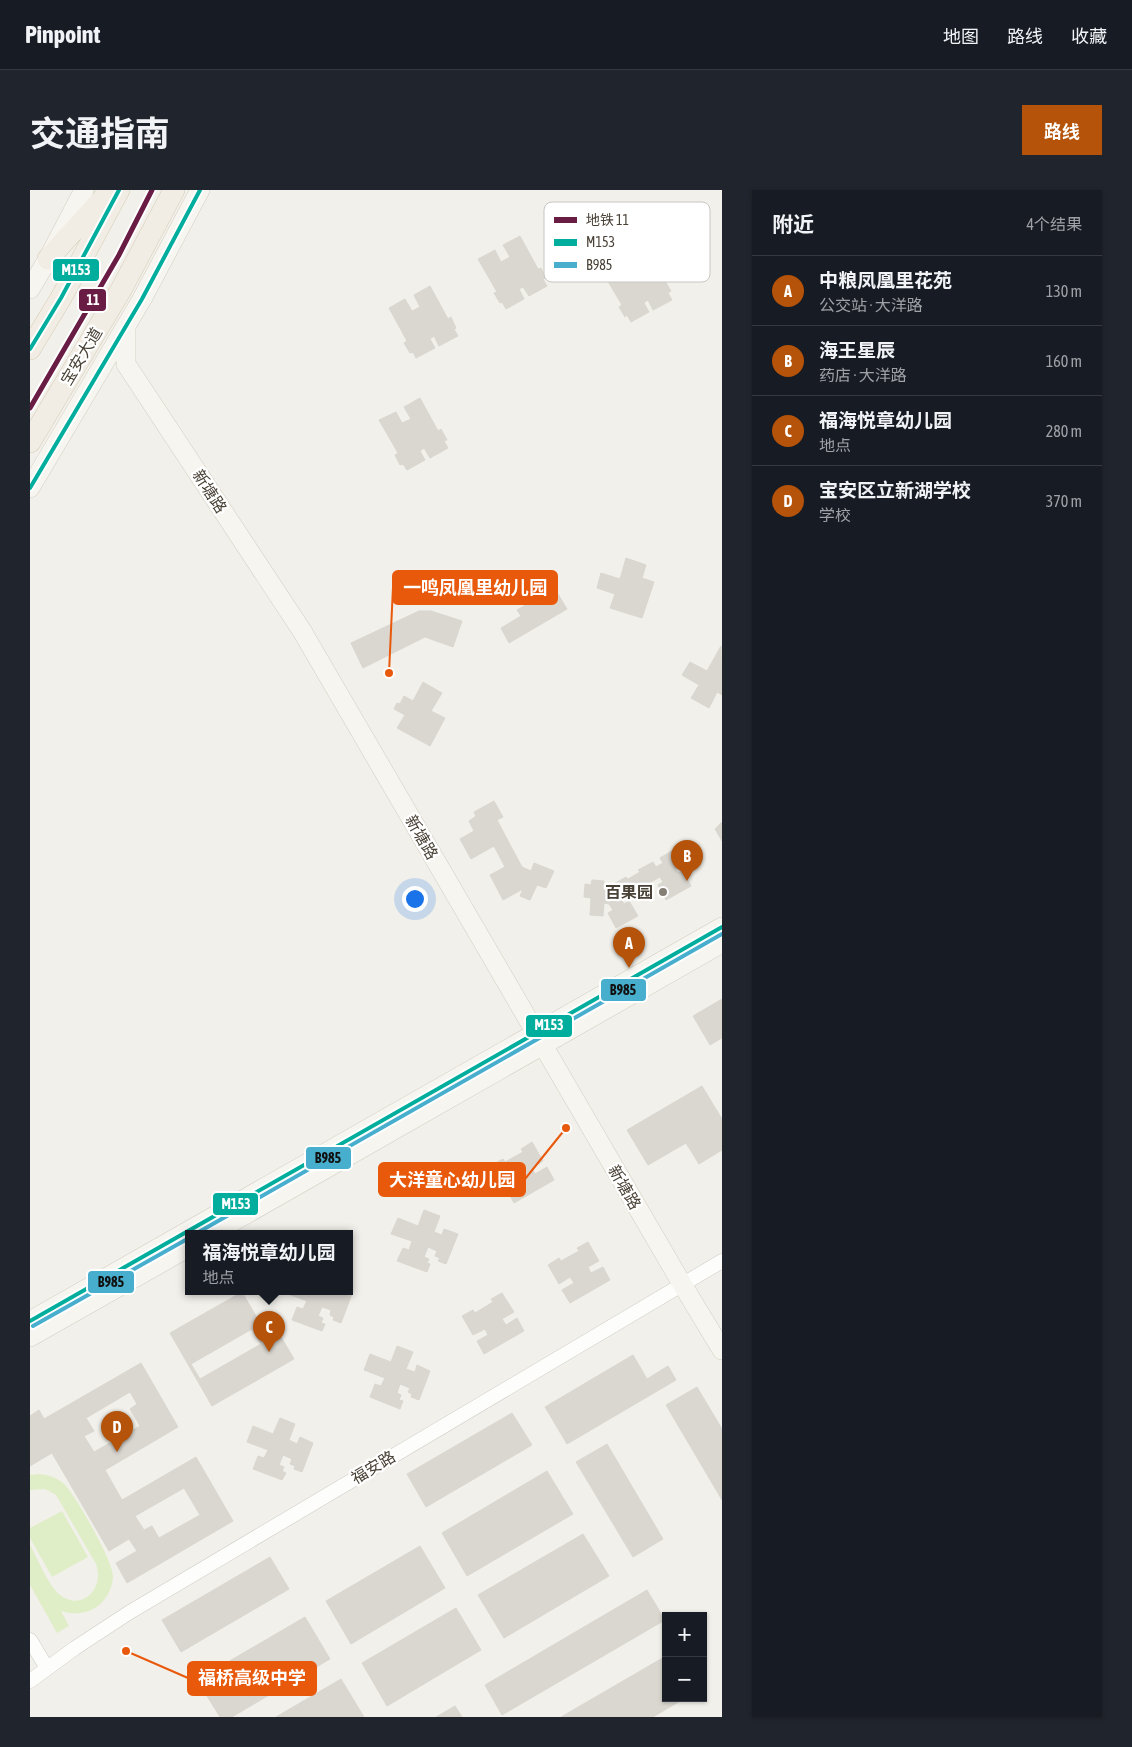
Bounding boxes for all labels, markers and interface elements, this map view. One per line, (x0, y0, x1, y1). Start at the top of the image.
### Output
text: Pinpoint (25, 21, 100, 48)
text: 地图 (943, 26, 979, 47)
text: 路线 (1007, 26, 1043, 47)
text: 收藏 (1071, 26, 1107, 47)
button: 路线 (1022, 105, 1102, 155)
text: 交通指南 (30, 113, 170, 153)
legend (544, 202, 710, 282)
text: 地铁 11 (586, 212, 629, 228)
text: 附近 (772, 212, 814, 236)
text: 4个结果 (1026, 215, 1082, 233)
text: M153 (586, 234, 615, 250)
text: B985 (586, 257, 612, 273)
line badge: M153 (52, 258, 100, 282)
text: M153 (61, 262, 91, 278)
text: 中粮凤凰里花苑 (819, 269, 952, 291)
text: A (784, 282, 792, 300)
text: 130 m (1046, 282, 1082, 300)
line badge: 11 (78, 288, 107, 312)
text: 11 (86, 292, 100, 308)
text: 公交站 · 大洋路 (819, 296, 923, 314)
street label: 宝安大道 (57, 324, 105, 388)
text: 海王星辰 (819, 339, 895, 361)
text: B (784, 352, 792, 370)
text: 160 m (1046, 352, 1082, 370)
text: 药店 · 大洋路 (819, 366, 907, 384)
text: 福海悦章幼儿园 (819, 409, 952, 431)
text: C (784, 422, 792, 440)
text: 280 m (1046, 422, 1082, 440)
text: 地点 (819, 436, 851, 454)
street label: 新塘路 (189, 466, 231, 516)
text: 宝安区立新湖学校 (819, 479, 971, 501)
text: D (784, 492, 792, 510)
text: 370 m (1046, 492, 1082, 510)
text: 学校 (819, 506, 851, 524)
callout: 一鸣凤凰里幼儿园 (393, 571, 557, 604)
text: 一鸣凤凰里幼儿园 (403, 577, 547, 598)
street label: 新塘路 (402, 812, 442, 862)
pin: B (671, 840, 703, 881)
place label: 百果园 (605, 883, 653, 901)
your location (402, 886, 428, 912)
marker: 百果园 (657, 886, 669, 898)
pin: A (613, 927, 645, 968)
line badge: B985 (600, 978, 647, 1002)
text: B985 (610, 982, 637, 998)
line badge: M153 (525, 1014, 573, 1038)
text: M153 (534, 1017, 564, 1033)
line badge: B985 (305, 1146, 352, 1170)
text: B985 (315, 1150, 342, 1166)
street label: 新塘路 (605, 1162, 645, 1212)
callout: 大洋童心幼儿园 (379, 1163, 525, 1196)
text: 大洋童心幼儿园 (389, 1169, 515, 1190)
line badge: M153 (212, 1192, 259, 1216)
text: M153 (221, 1196, 251, 1212)
popup (185, 1230, 353, 1295)
text: 福海悦章幼儿园 (202, 1241, 336, 1263)
text: 地点 (202, 1268, 235, 1286)
line badge: B985 (87, 1270, 135, 1294)
text: B985 (98, 1274, 125, 1290)
pin: C (253, 1311, 285, 1352)
pin: D (101, 1411, 133, 1452)
street label: 福安路 (348, 1447, 398, 1487)
map controls (662, 1612, 707, 1702)
button: + (662, 1612, 707, 1657)
button: − (662, 1657, 707, 1702)
callout: 福桥高级中学 (188, 1662, 316, 1695)
text: 福桥高级中学 (198, 1667, 306, 1688)

